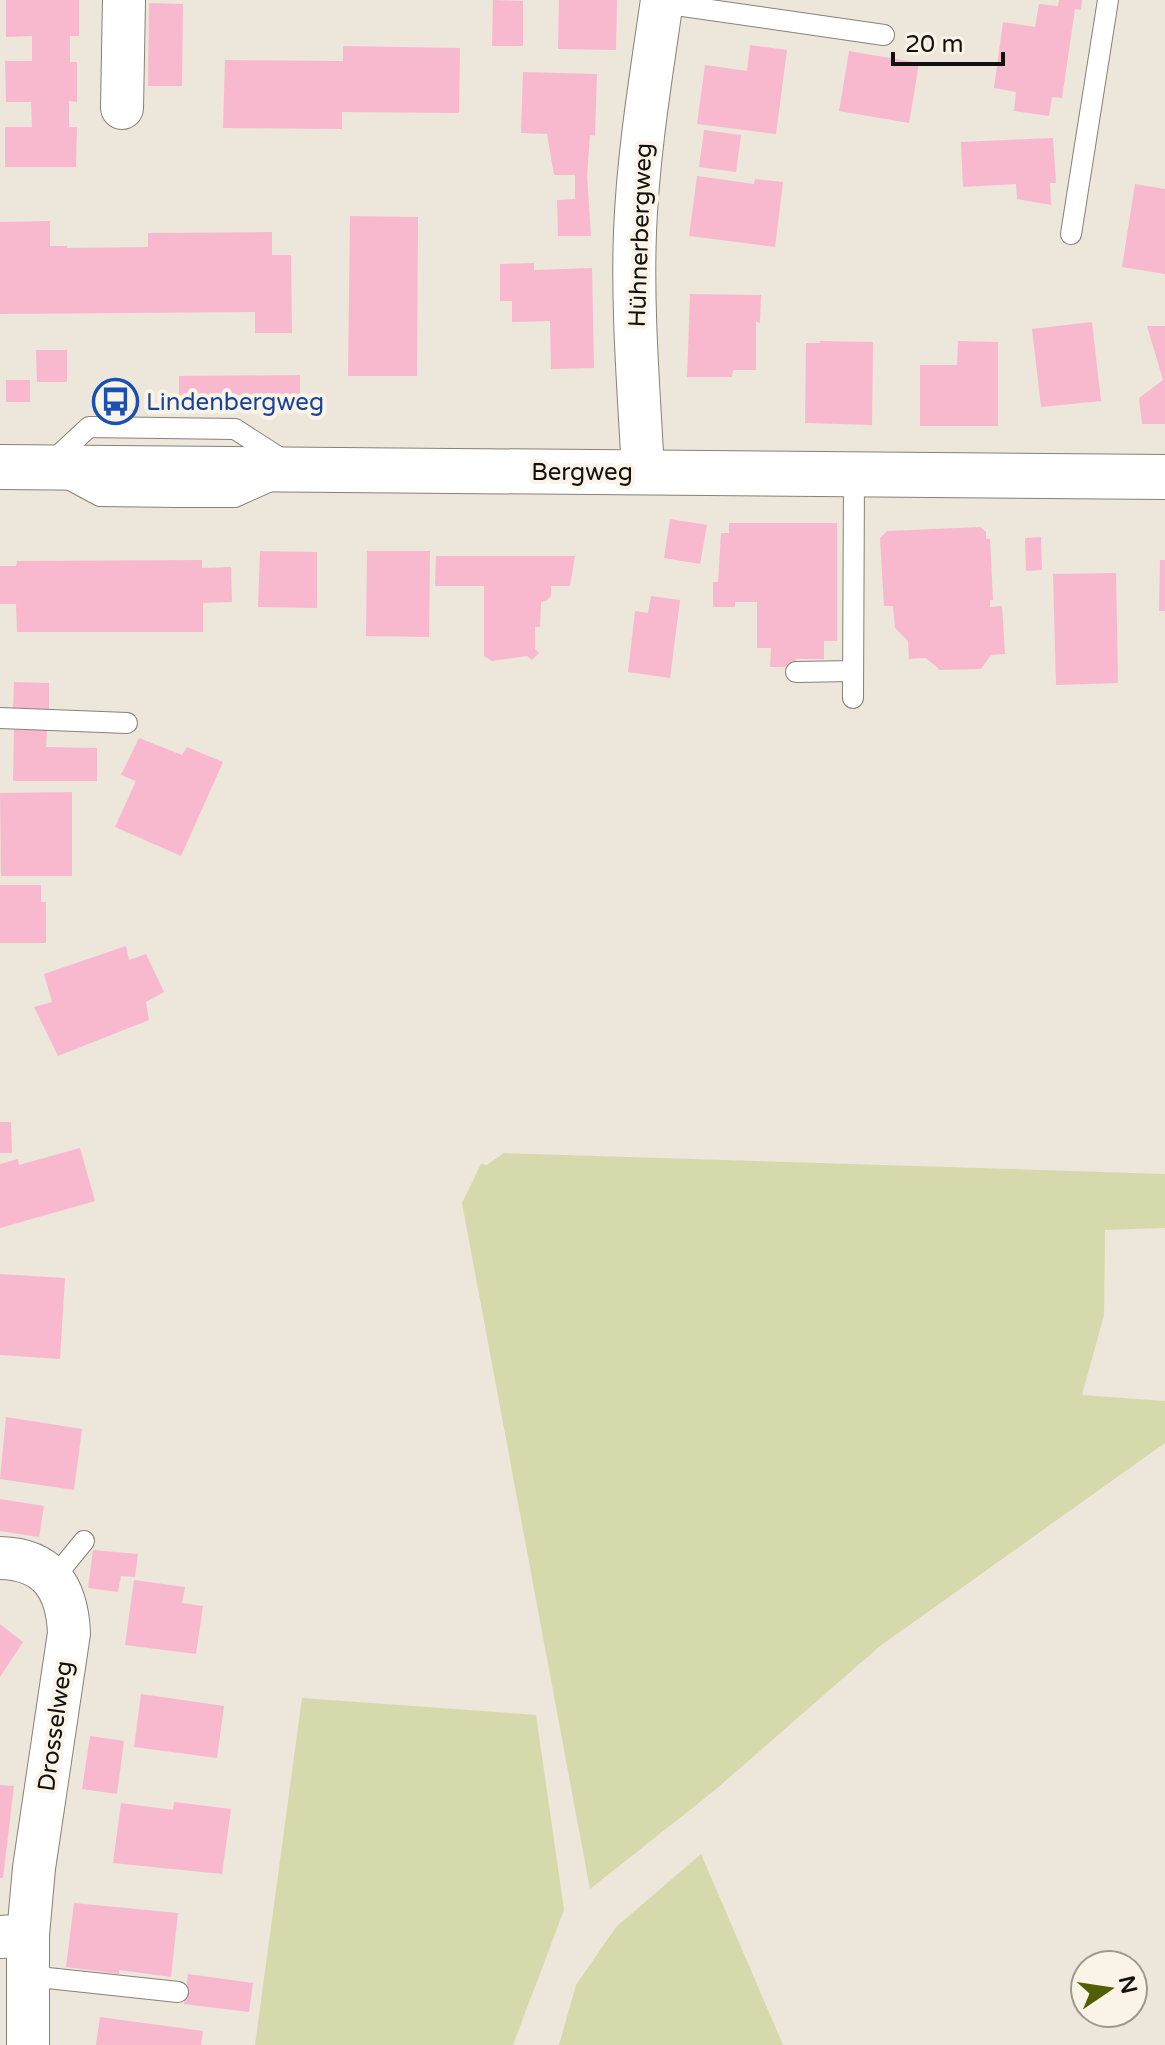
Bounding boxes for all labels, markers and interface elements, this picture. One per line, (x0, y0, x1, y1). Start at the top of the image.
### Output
scale bar (893, 16, 1003, 66)
text: 20 m (905, 30, 963, 59)
street label: Hühnerbergweg (623, 142, 658, 328)
bus stop icon: Lindenbergweg (91, 378, 139, 426)
place label: Lindenbergweg (146, 388, 324, 417)
street label: Bergweg (531, 458, 633, 487)
street label: Drosselweg (32, 1659, 79, 1793)
north arrow (1069, 1949, 1149, 2029)
text: N (1113, 1973, 1142, 1996)

